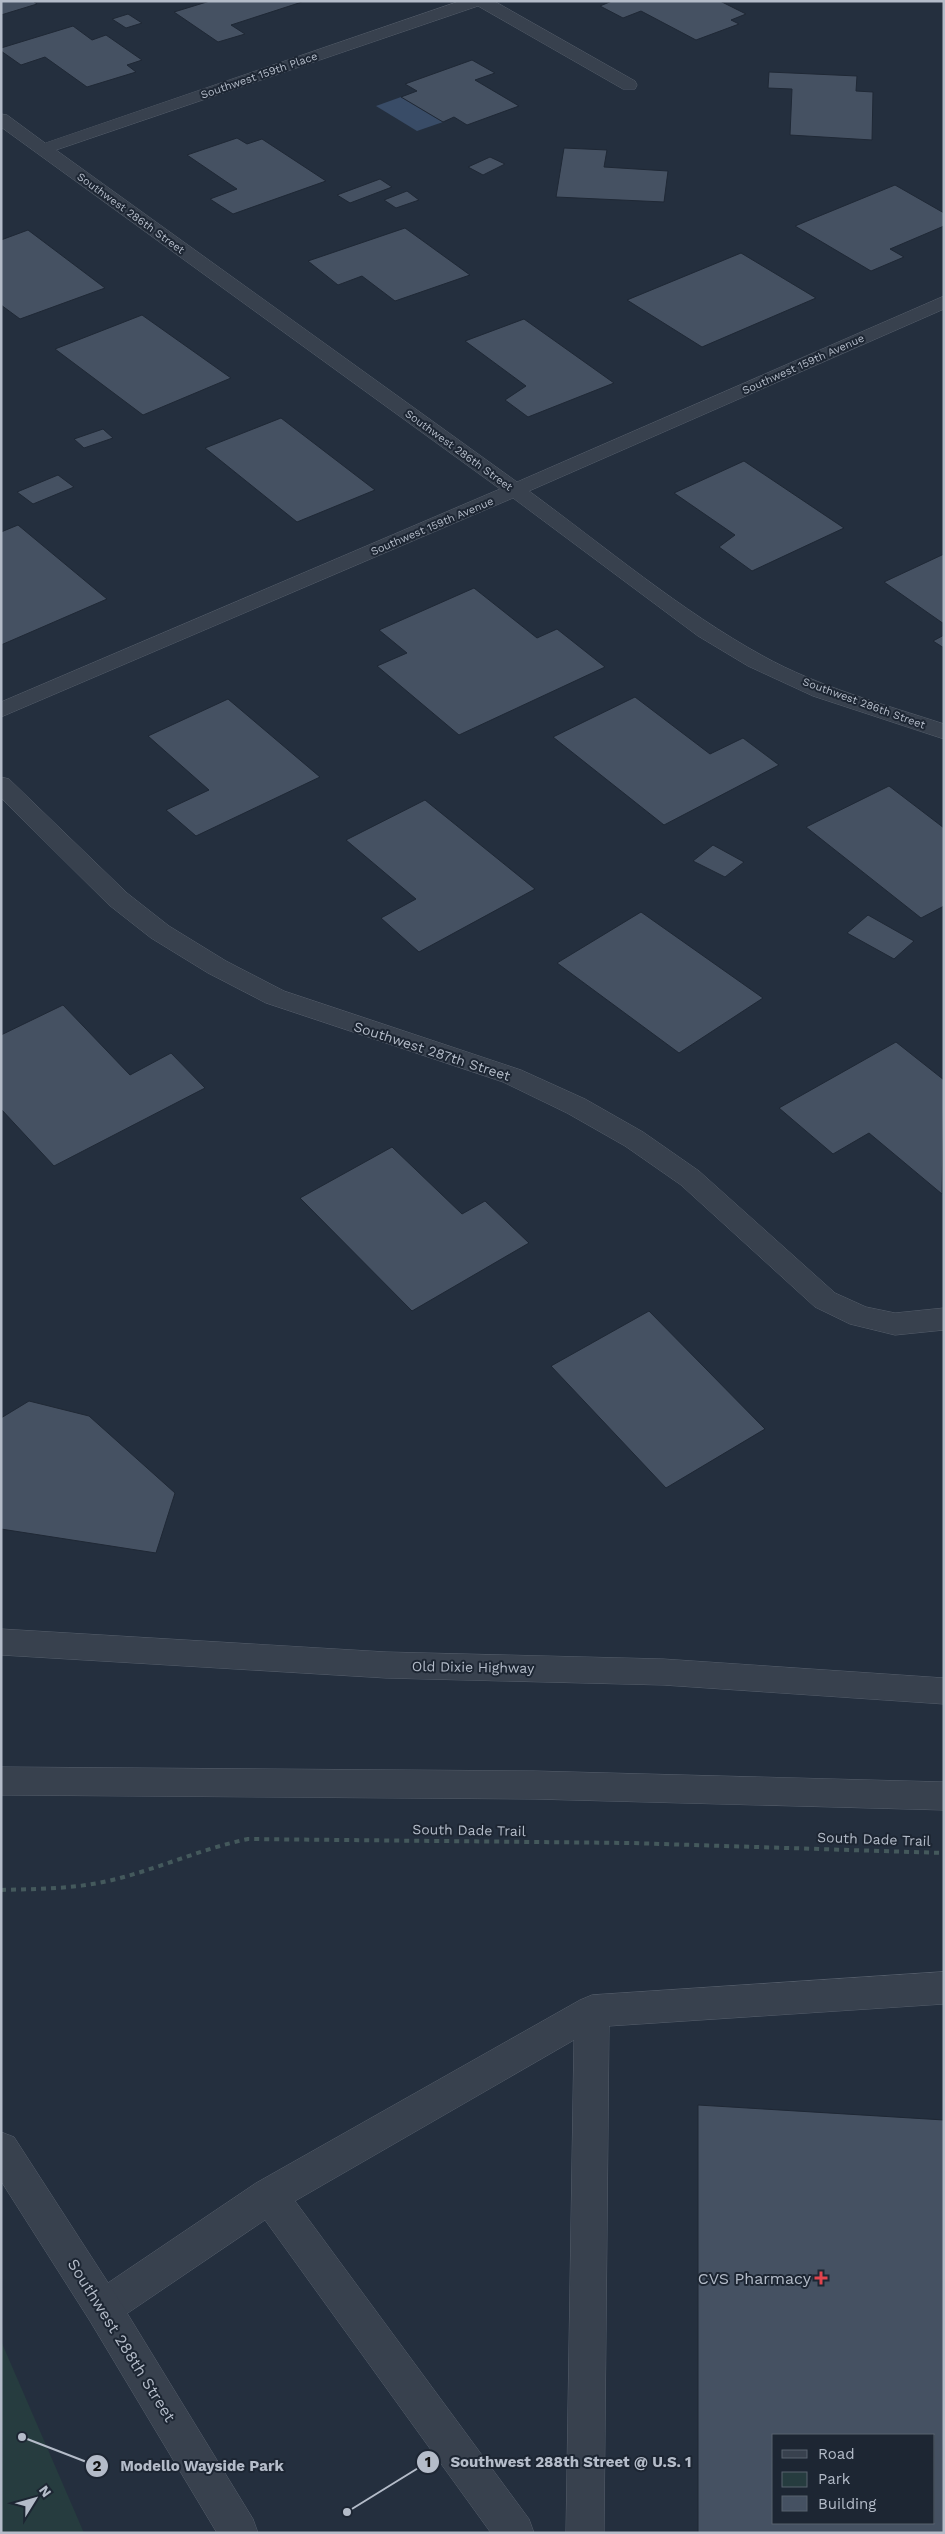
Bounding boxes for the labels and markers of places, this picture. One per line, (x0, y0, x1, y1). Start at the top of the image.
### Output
place label: CVS Pharmacy (698, 2269, 812, 2288)
marker: CVS Pharmacy (815, 2272, 827, 2284)
callout: Southwest 288th Street @ U.S. 1 (415, 2447, 702, 2477)
callout: Modello Wayside Park (85, 2451, 294, 2481)

